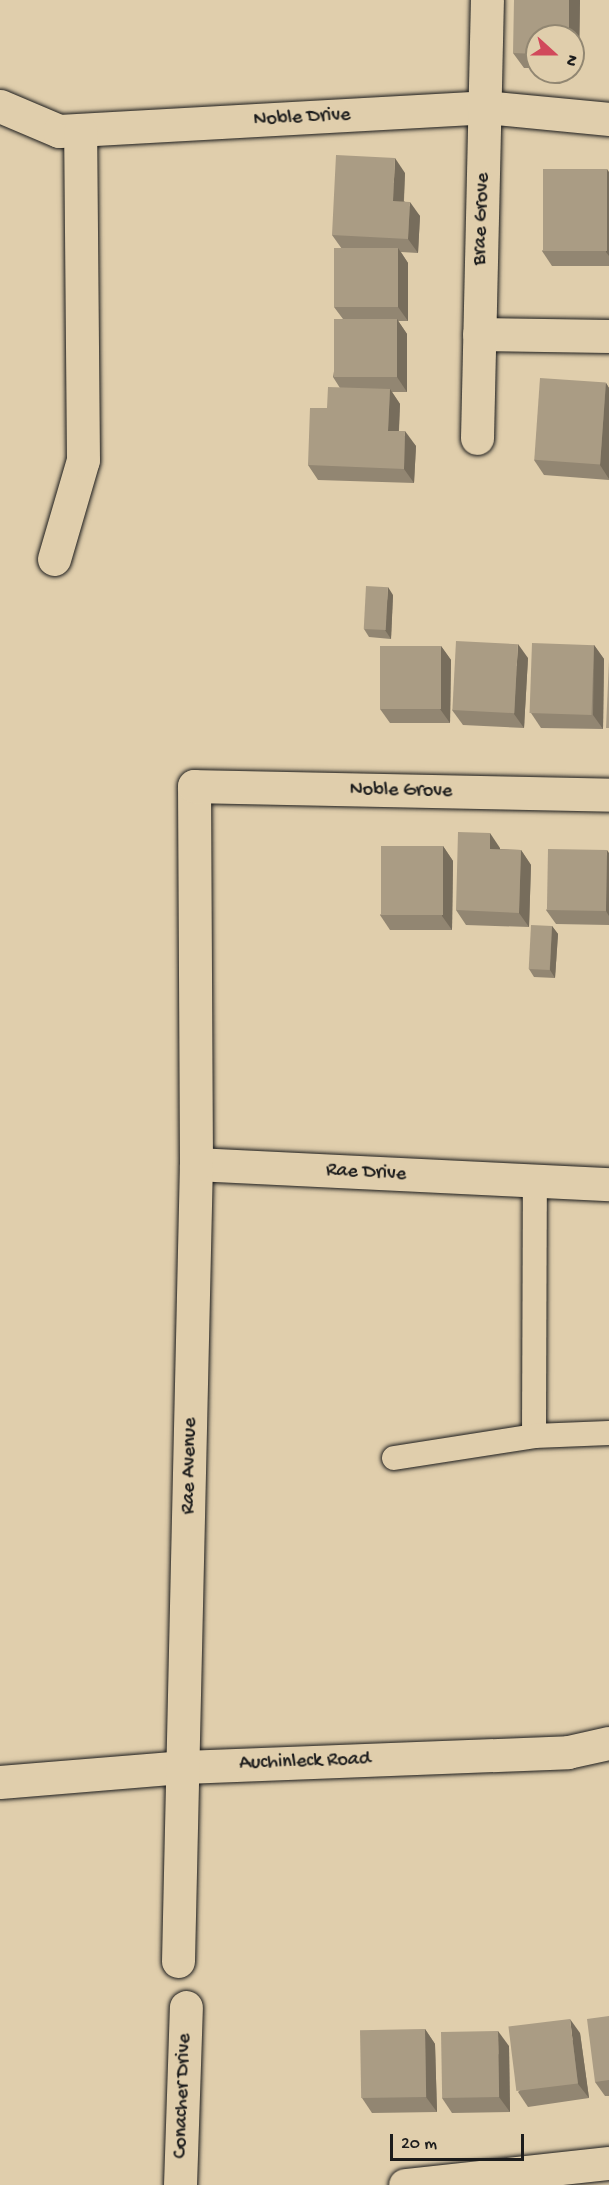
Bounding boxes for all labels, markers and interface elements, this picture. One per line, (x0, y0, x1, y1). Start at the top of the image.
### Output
north arrow (525, 24, 585, 84)
text: N (560, 52, 581, 68)
street label: Noble Drive (253, 103, 351, 133)
street label: Brae Grove (468, 172, 496, 266)
street label: Noble Grove (349, 778, 453, 804)
street label: Rae Drive (325, 1159, 407, 1187)
street label: Rae Avenue (177, 1417, 203, 1515)
street label: Auchinleck Road (239, 1748, 371, 1776)
street label: Conacher Drive (169, 2033, 197, 2159)
scale bar (393, 2122, 526, 2160)
text: 20 m (401, 2134, 437, 2155)

